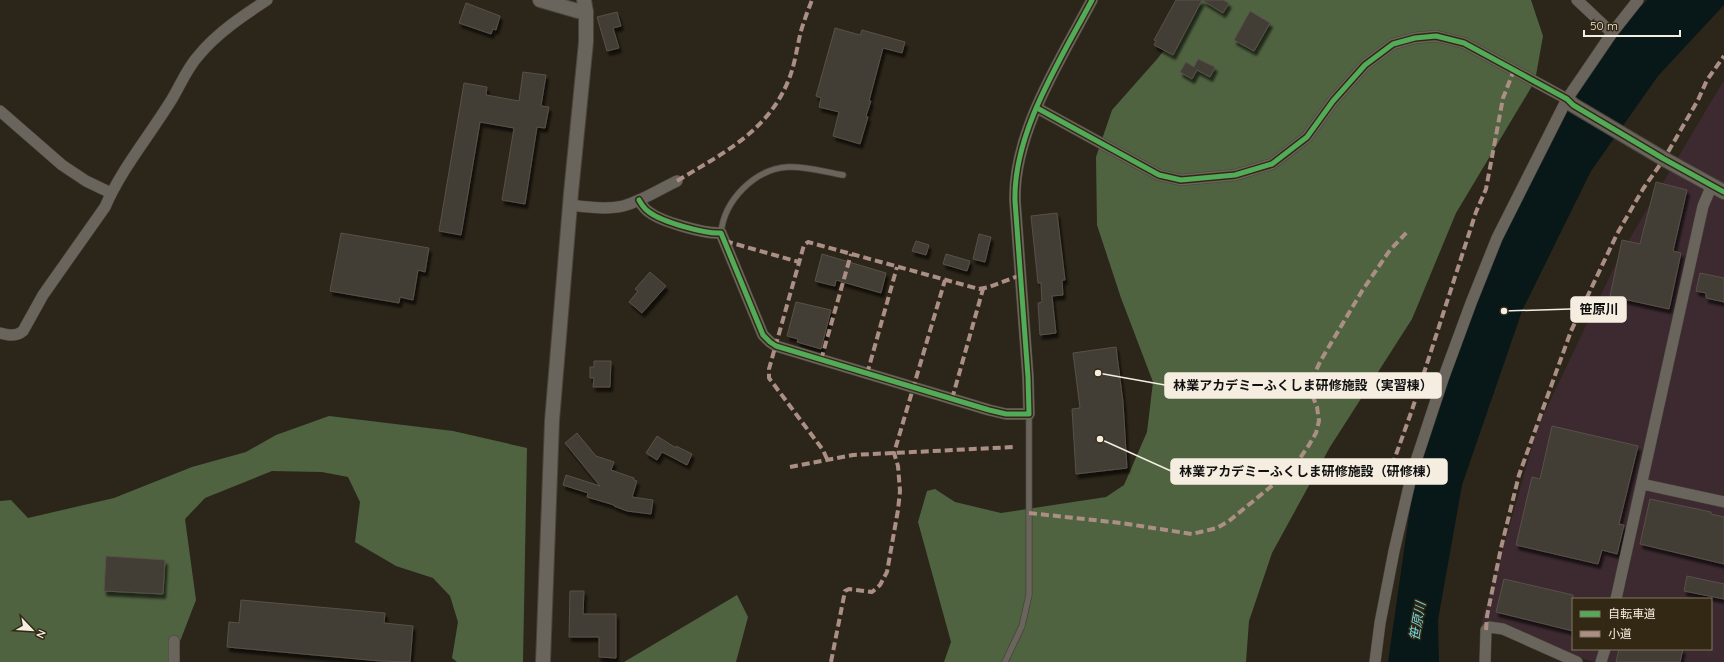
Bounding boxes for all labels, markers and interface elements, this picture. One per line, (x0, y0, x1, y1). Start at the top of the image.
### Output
scale bar (1584, 12, 1680, 38)
text: 50 m (1590, 18, 1618, 33)
callout: 笹原川 (1571, 297, 1626, 322)
text: 笹原川 (1579, 301, 1619, 317)
callout: 林業アカデミーふくしま研修施設（実習棟） (1165, 373, 1441, 398)
text: 林業アカデミーふくしま研修施設（実習棟） (1173, 377, 1433, 393)
callout: 林業アカデミーふくしま研修施設（研修棟） (1171, 459, 1447, 484)
text: 林業アカデミーふくしま研修施設（研修棟） (1179, 463, 1439, 479)
water label: 笹原川 (1406, 598, 1429, 642)
legend (1572, 598, 1712, 650)
text: 自転車道 (1608, 606, 1656, 621)
north arrow (12, 610, 52, 650)
text: 小道 (1608, 626, 1632, 641)
text: N (33, 628, 49, 641)

